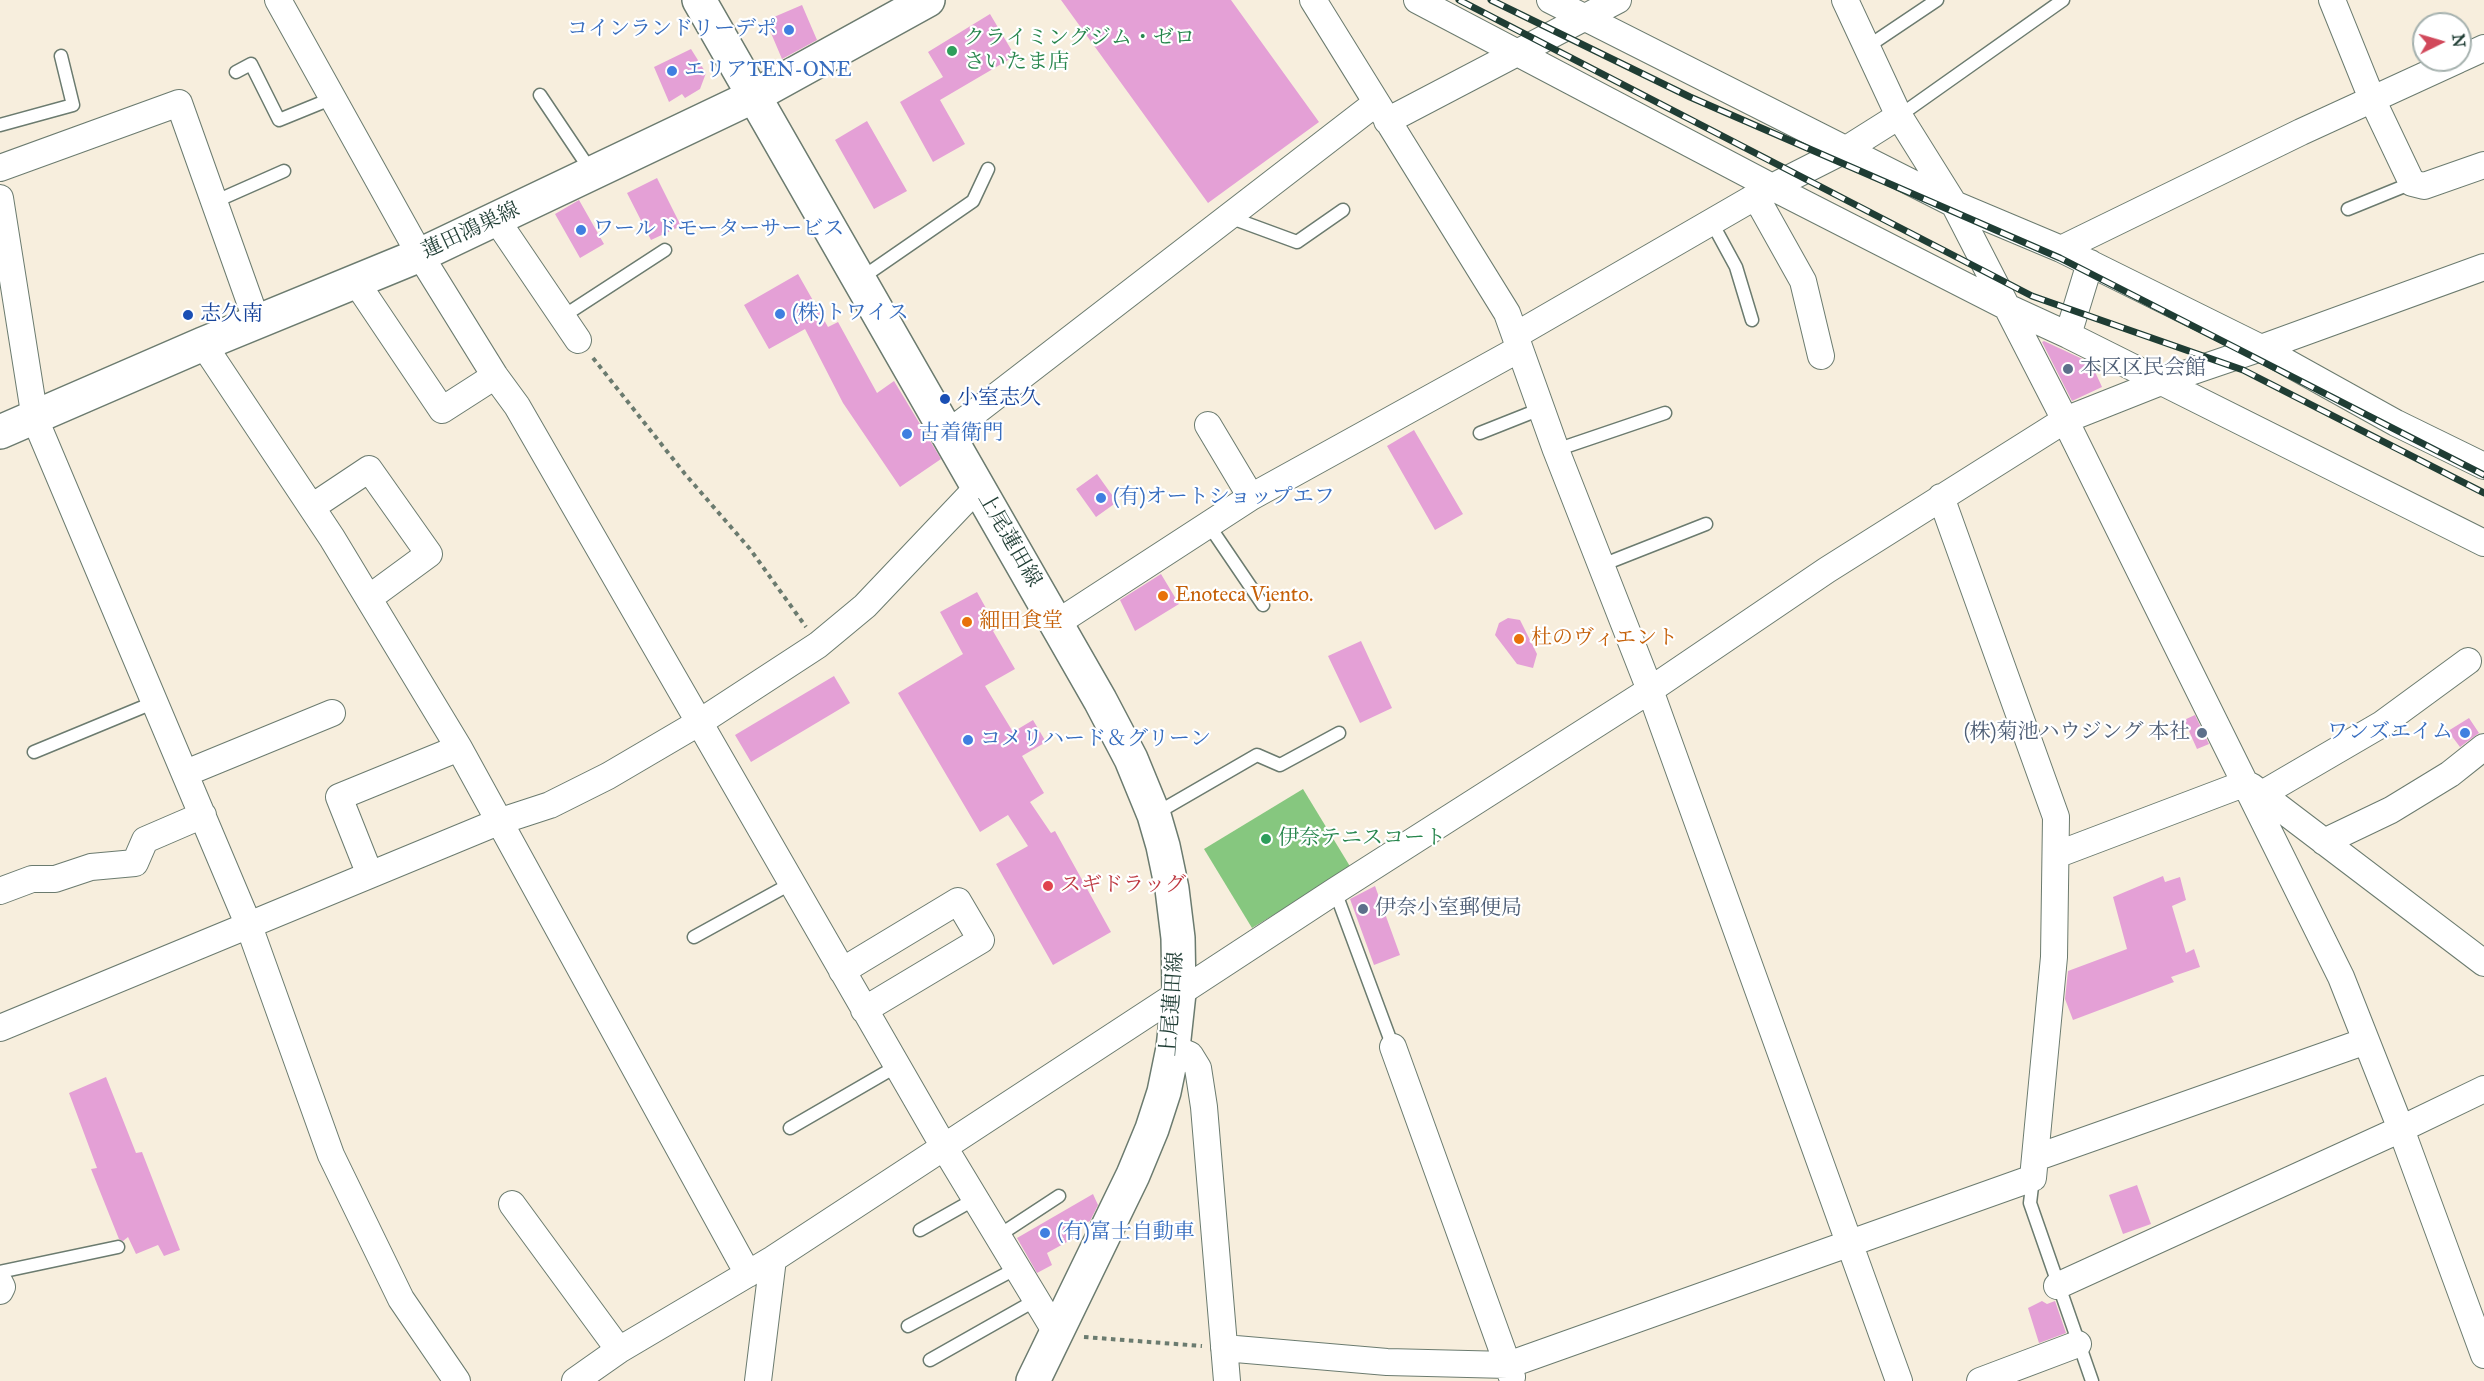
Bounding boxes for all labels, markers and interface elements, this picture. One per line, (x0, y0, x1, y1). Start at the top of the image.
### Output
north arrow (2412, 12, 2472, 72)
place label: コインランドリーデポ (567, 17, 777, 43)
marker: コインランドリーデポ (782, 23, 796, 37)
place label: クライミングジム・ゼロ さいたま店 (964, 26, 1195, 76)
text: N (2448, 33, 2468, 48)
marker: クライミングジム・ゼロ さいたま店 (945, 44, 959, 58)
place label: エリアTEN-ONE (684, 58, 851, 84)
marker: エリアTEN-ONE (665, 64, 679, 78)
street label: 蓮田鴻巣線 (418, 197, 524, 265)
place label: ワールドモーターサービス (593, 217, 844, 243)
marker: ワールドモーターサービス (574, 223, 588, 237)
place label: (株)トワイス (792, 301, 909, 327)
place label: 志久南 (200, 302, 263, 328)
marker: (株)トワイス (773, 307, 787, 321)
marker: 志久南 (181, 308, 195, 322)
place label: 本区区民会館 (2080, 356, 2206, 382)
marker: 本区区民会館 (2061, 362, 2075, 376)
place label: 小室志久 (957, 386, 1041, 412)
marker: 小室志久 (938, 392, 952, 406)
place label: 古着衛門 (919, 421, 1003, 447)
marker: 古着衛門 (900, 427, 914, 441)
place label: (有)オートショップエフ (1113, 485, 1335, 511)
street label: 上尾蓮田線 (972, 488, 1046, 592)
marker: (有)オートショップエフ (1094, 491, 1108, 505)
place label: Enoteca Viento. (1175, 583, 1313, 609)
marker: Enoteca Viento. (1156, 589, 1170, 603)
place label: 細田食堂 (979, 609, 1063, 635)
marker: 細田食堂 (960, 615, 974, 629)
place label: 杜のヴィエント (1531, 626, 1678, 652)
marker: 杜のヴィエント (1512, 632, 1526, 646)
place label: (株)菊池ハウジング 本社 (1964, 720, 2190, 746)
place label: ワンズエイム (2327, 720, 2453, 746)
marker: (株)菊池ハウジング 本社 (2195, 726, 2209, 740)
marker: ワンズエイム (2458, 726, 2472, 740)
place label: コメリハード＆グリーン (980, 727, 1211, 753)
marker: コメリハード＆グリーン (961, 733, 975, 747)
place label: 伊奈テニスコート (1278, 826, 1446, 852)
marker: 伊奈テニスコート (1259, 832, 1273, 846)
place label: スギドラッグ (1060, 873, 1186, 899)
marker: スギドラッグ (1041, 879, 1055, 893)
place label: 伊奈小室郵便局 (1375, 896, 1522, 922)
marker: 伊奈小室郵便局 (1356, 902, 1370, 916)
street label: 上尾蓮田線 (1157, 951, 1189, 1057)
place label: (有)富士自動車 (1057, 1220, 1195, 1246)
marker: (有)富士自動車 (1038, 1226, 1052, 1240)

